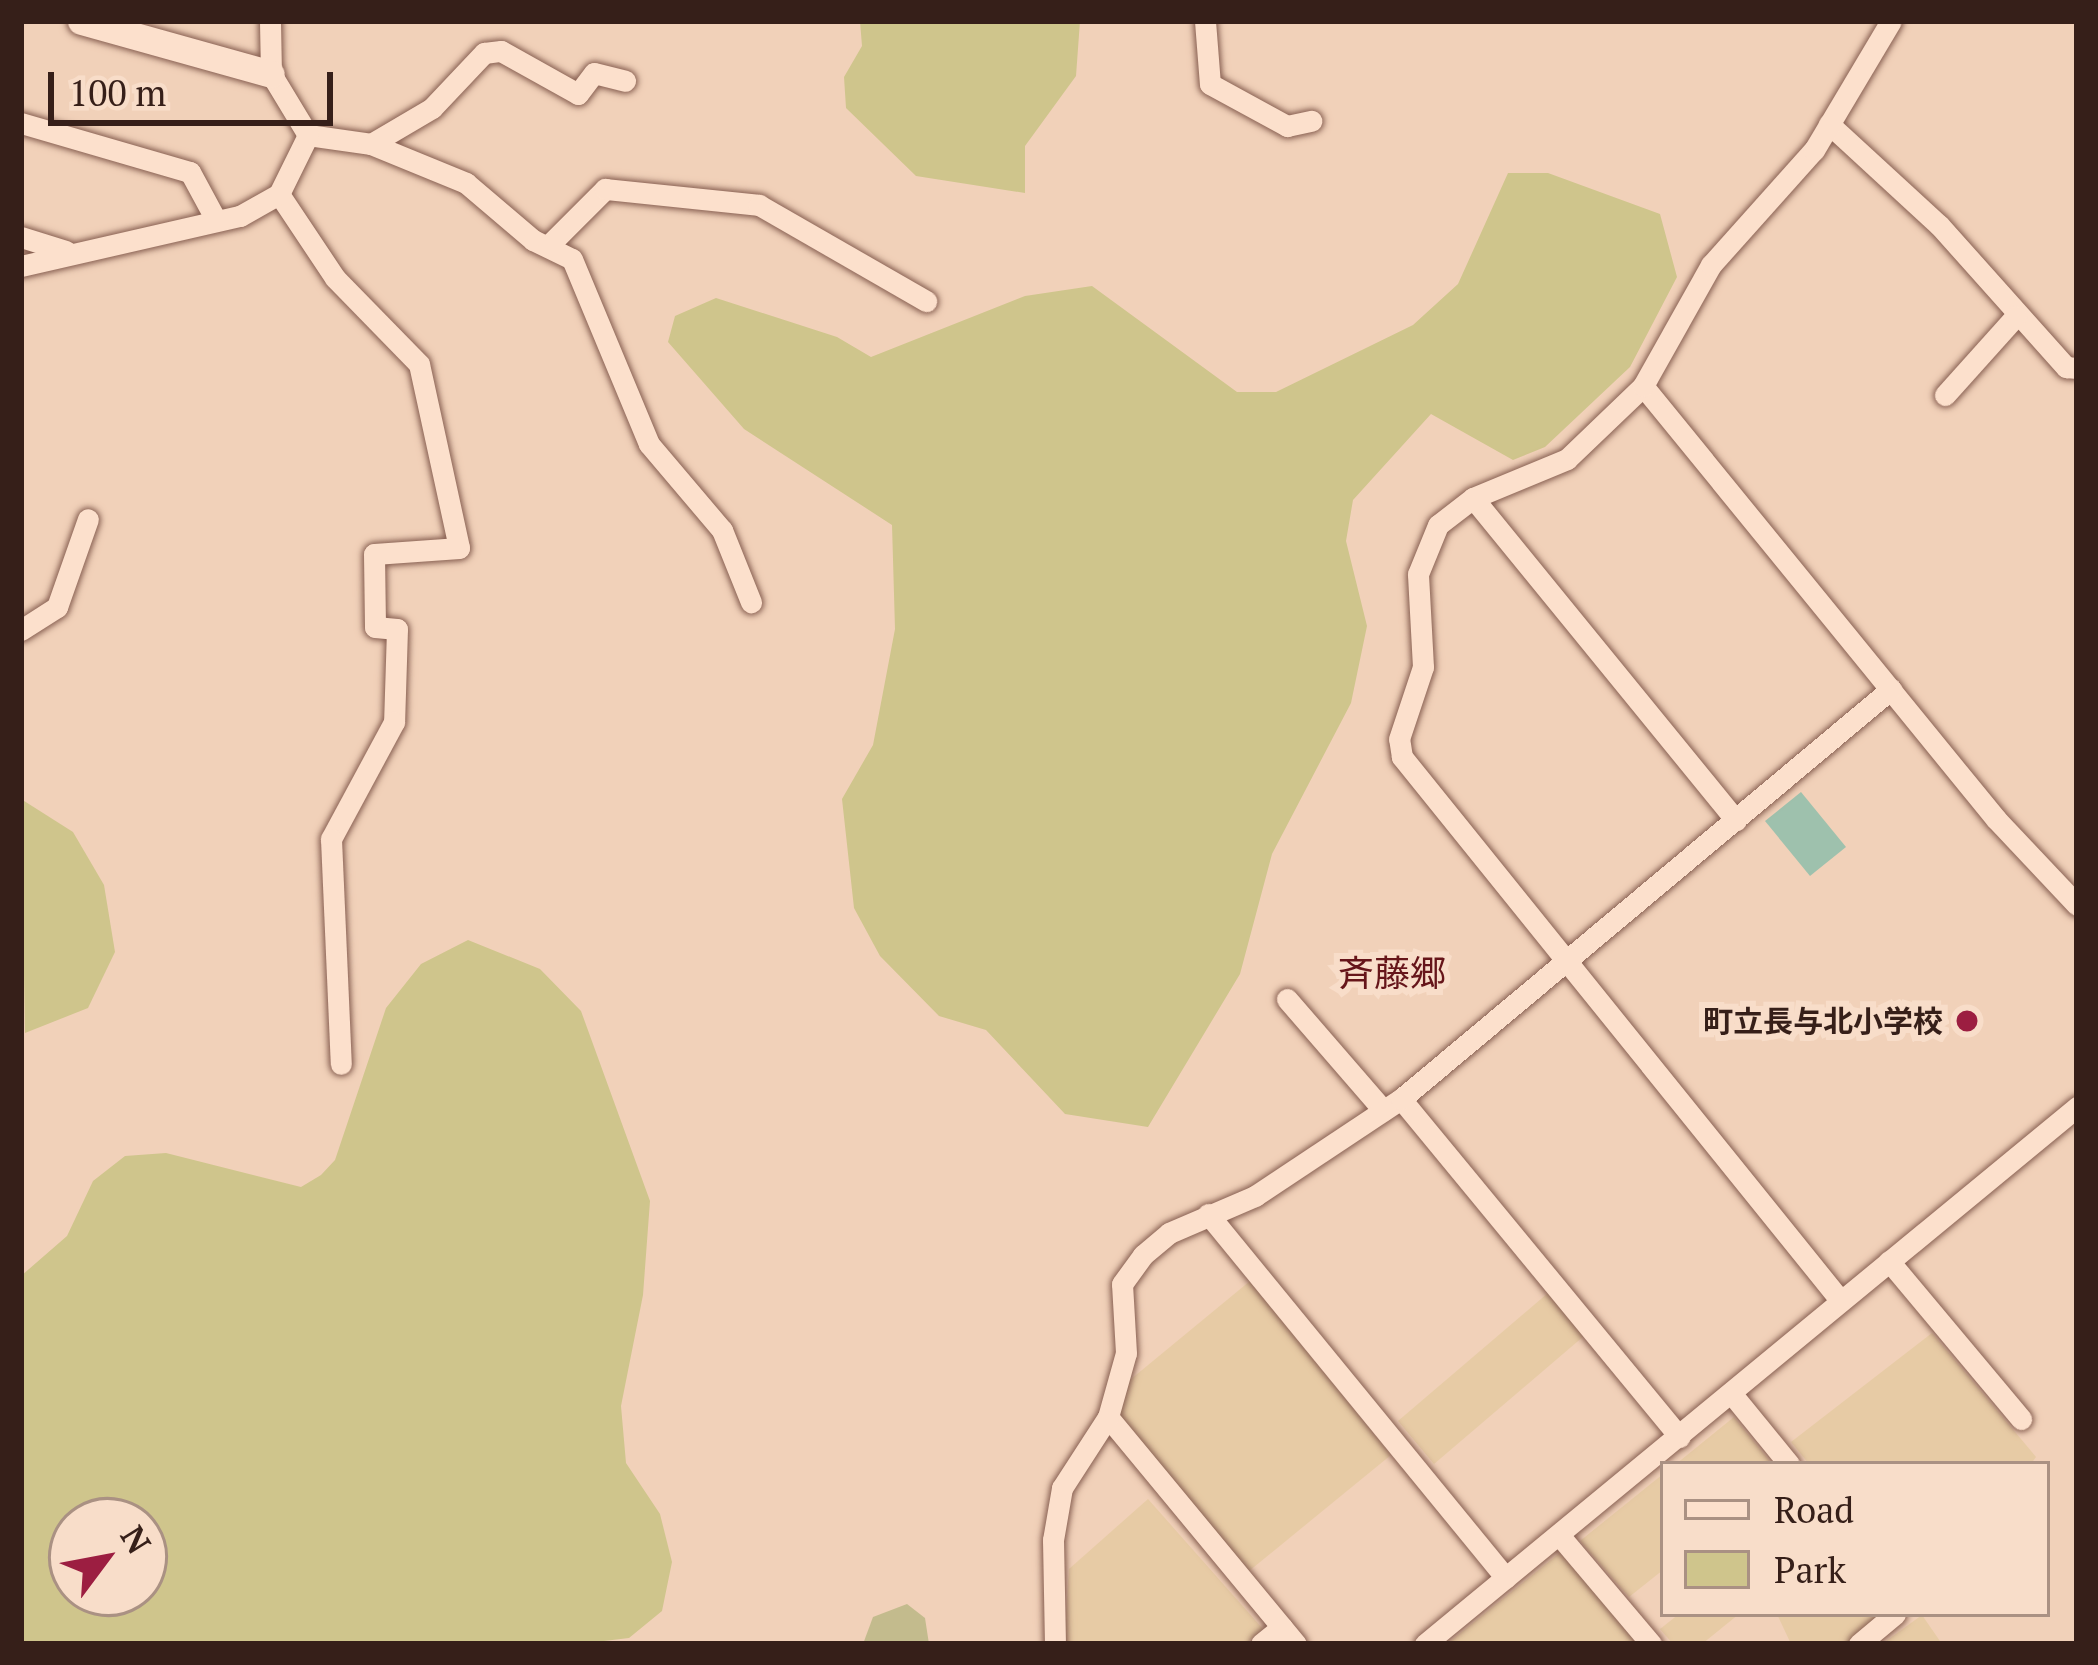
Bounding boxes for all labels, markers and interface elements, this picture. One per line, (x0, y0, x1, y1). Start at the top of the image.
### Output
scale bar (54, 48, 339, 122)
text: 100 m (69, 69, 166, 116)
district label: 斉藤郷 (1338, 951, 1446, 995)
place label: 町立長与北小学校 (1703, 1003, 1943, 1039)
marker: 町立長与北小学校 (1954, 1008, 1980, 1034)
legend (1660, 1461, 2050, 1617)
text: Road (1774, 1486, 1854, 1533)
north arrow (48, 1497, 168, 1617)
text: N (112, 1517, 161, 1561)
text: Park (1774, 1546, 1846, 1593)

